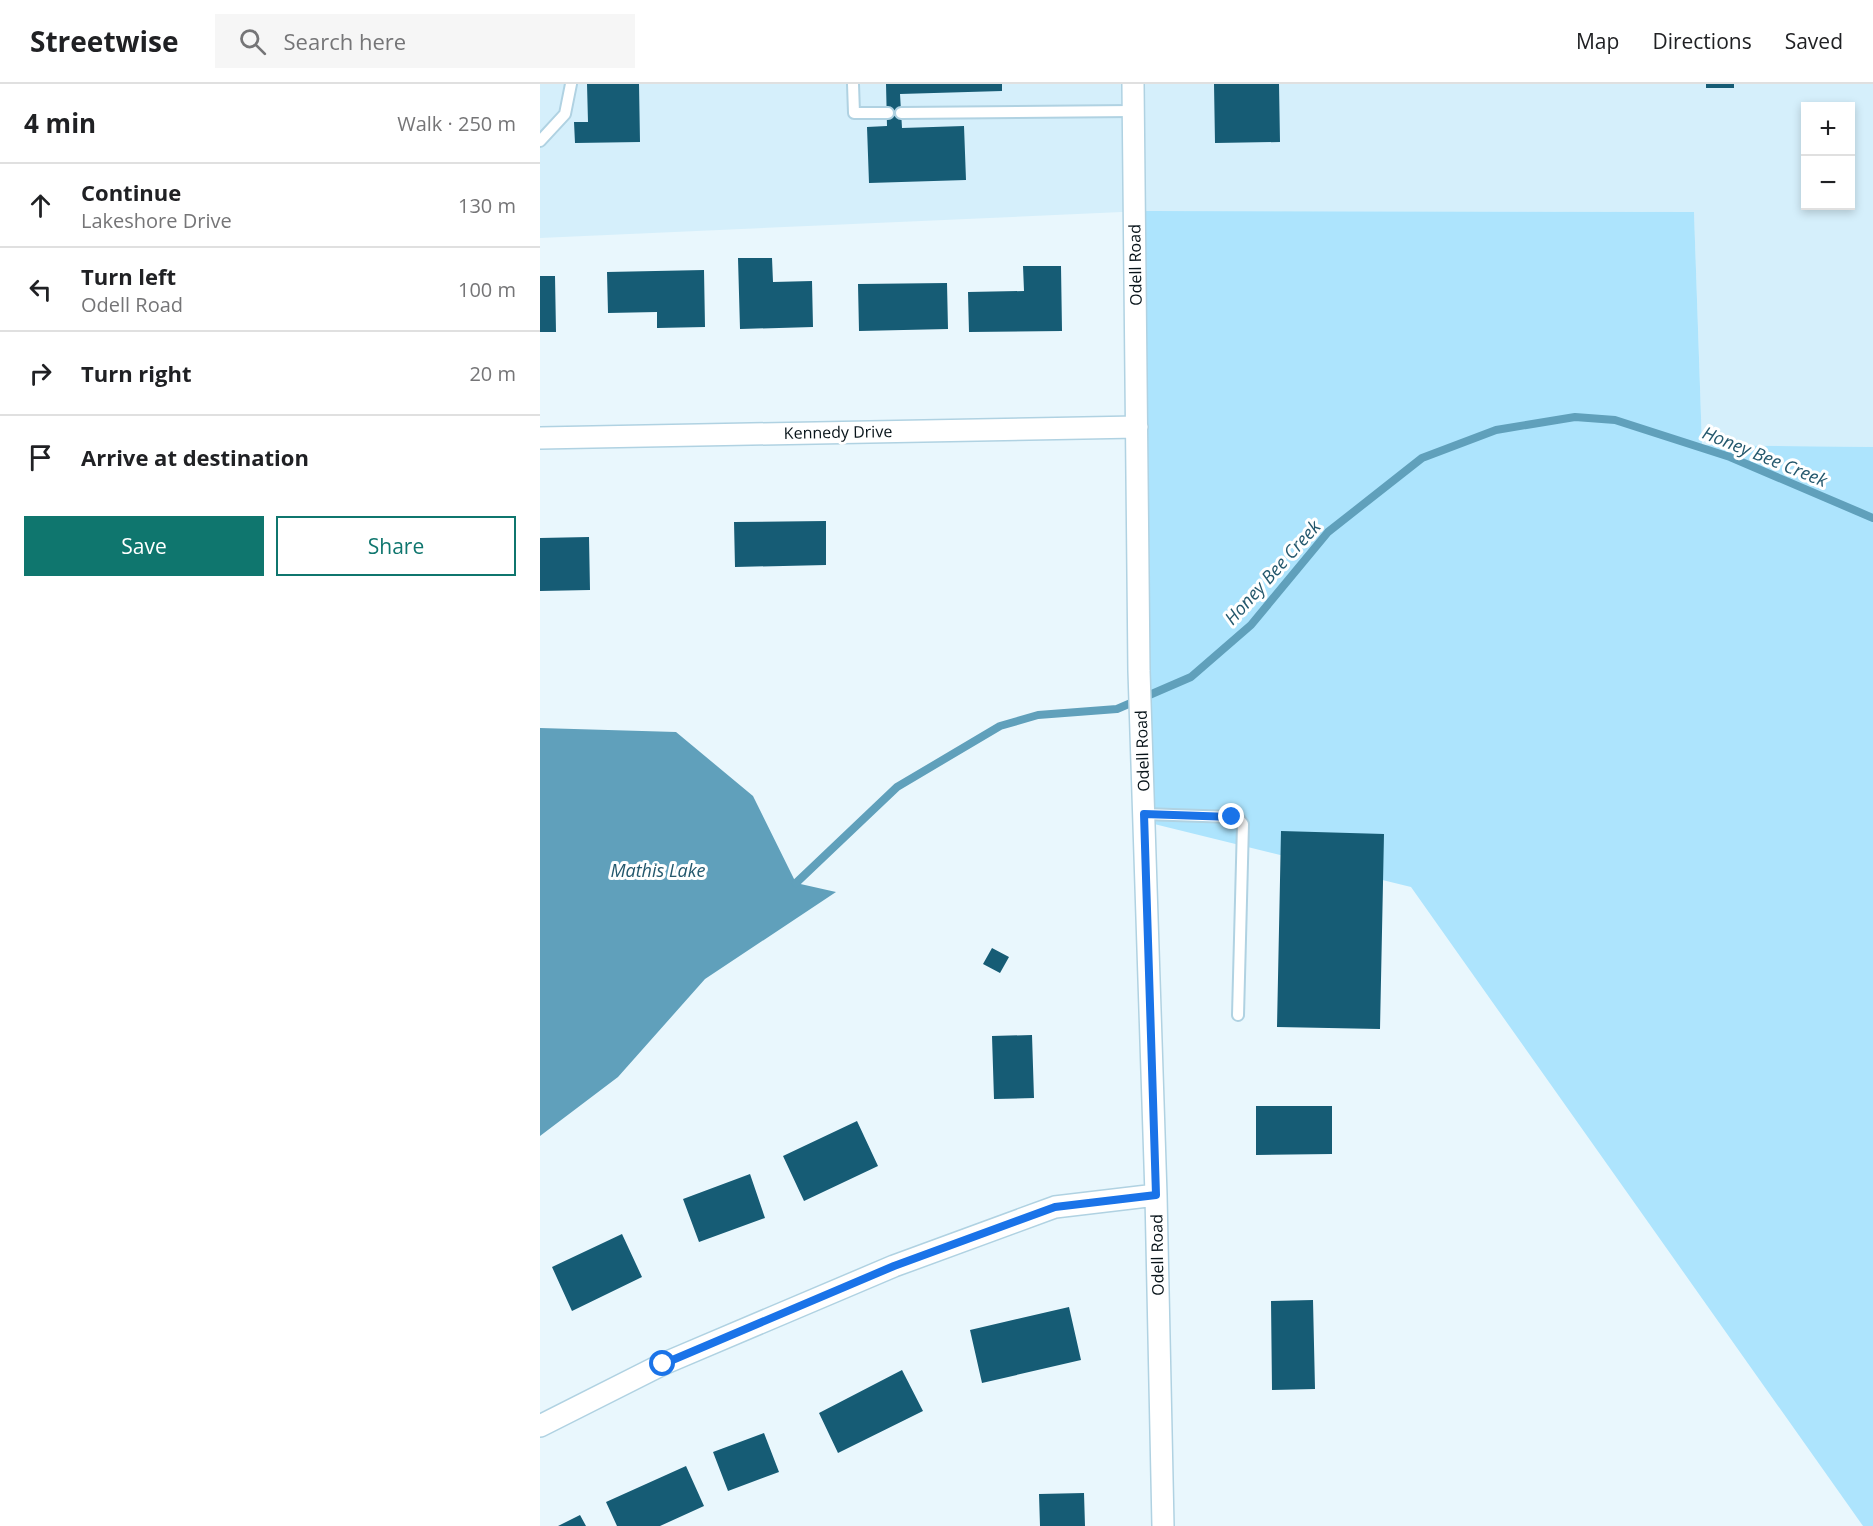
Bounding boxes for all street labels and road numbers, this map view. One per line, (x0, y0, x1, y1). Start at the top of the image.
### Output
street label: Odell Road (1123, 224, 1147, 306)
street label: Kennedy Drive (784, 420, 892, 444)
street label: Odell Road (1130, 710, 1154, 792)
street label: Odell Road (1145, 1214, 1169, 1296)

